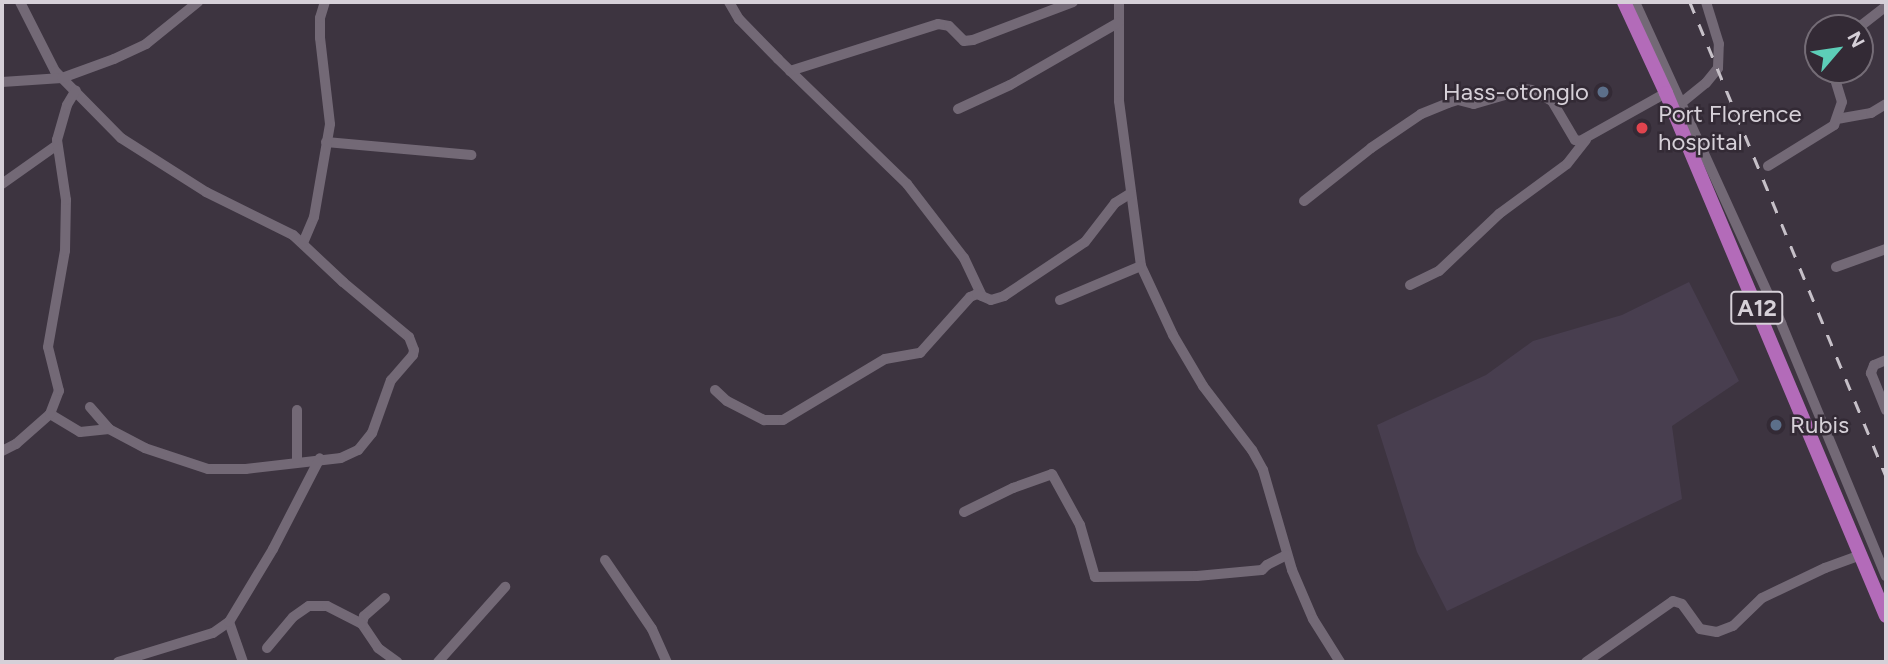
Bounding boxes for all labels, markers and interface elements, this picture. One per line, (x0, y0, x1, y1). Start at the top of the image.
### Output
north arrow (1804, 14, 1874, 84)
text: N (1842, 28, 1870, 52)
place label: Hass-otonglo (1443, 78, 1589, 106)
marker: Hass-otonglo (1595, 84, 1611, 100)
place label: Port Florence hospital (1658, 100, 1802, 156)
marker: Port Florence hospital (1632, 118, 1652, 138)
road number: A12 (1729, 288, 1785, 328)
place label: Rubis (1790, 411, 1849, 439)
marker: Rubis (1768, 417, 1784, 433)

